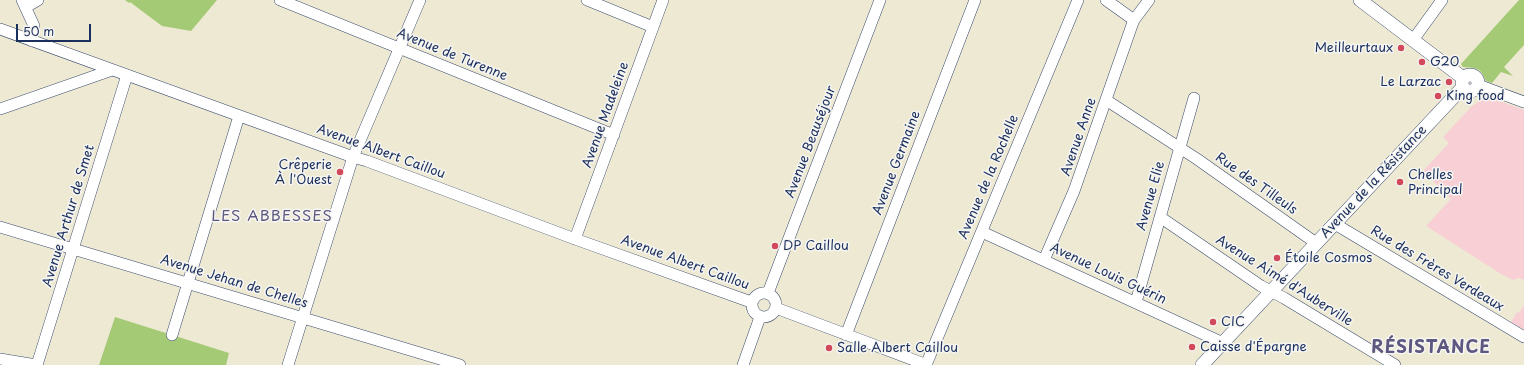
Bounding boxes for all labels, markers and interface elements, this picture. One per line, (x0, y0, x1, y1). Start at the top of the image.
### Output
scale bar (18, 16, 93, 42)
text: 50 m (23, 22, 54, 40)
street label: Avenue de Turenne (394, 26, 510, 84)
place label: Meilleurtaux (1315, 40, 1393, 56)
marker: Meilleurtaux (1396, 43, 1406, 53)
place label: G20 (1430, 54, 1459, 70)
marker: G20 (1417, 57, 1427, 67)
street label: Avenue Madeleine (580, 60, 632, 170)
place label: Le Larzac (1380, 74, 1441, 90)
marker: Le Larzac (1444, 77, 1454, 87)
street label: Avenue Beauséjour (782, 84, 840, 200)
place label: King food (1446, 88, 1504, 104)
marker: King food (1433, 91, 1443, 101)
street label: Avenue Anne (1058, 96, 1100, 178)
street label: Avenue Germaine (870, 109, 924, 217)
street label: Avenue de la Rochelle (956, 112, 1022, 242)
street label: Avenue Albert Caillou (315, 121, 447, 183)
street label: Avenue de la Résistance (1318, 122, 1430, 242)
street label: Avenue Arthur de Smet (40, 143, 98, 289)
street label: Rue des Tilleuls (1212, 150, 1300, 218)
place label: Crêperie À l'Ouest (275, 157, 332, 188)
street label: Avenue Elie (1134, 160, 1168, 232)
marker: Crêperie À l'Ouest (335, 167, 345, 177)
place label: Chelles Principal (1408, 167, 1463, 198)
marker: Chelles Principal (1395, 177, 1405, 187)
district label: LES ABBESSES (210, 208, 334, 226)
street label: Rue des Frères Verdeaux (1368, 223, 1506, 315)
street label: Avenue Albert Caillou (619, 232, 751, 294)
street label: Avenue Aimé d'Auberville (1213, 232, 1355, 330)
place label: DP Caillou (783, 238, 849, 254)
street label: Avenue Louis Guérin (1047, 240, 1169, 308)
marker: DP Caillou (770, 241, 780, 251)
place label: Étoile Cosmos (1285, 250, 1372, 266)
street label: Avenue Jehan de Chelles (158, 252, 310, 312)
marker: Étoile Cosmos (1272, 253, 1282, 263)
place label: CIC (1221, 314, 1245, 330)
marker: CIC (1208, 317, 1218, 327)
district label: RÉSISTANCE (1373, 338, 1489, 358)
place label: Caisse d'Épargne (1200, 339, 1307, 355)
place label: Salle Albert Caillou (837, 340, 958, 356)
marker: Caisse d'Épargne (1187, 342, 1197, 352)
marker: Salle Albert Caillou (824, 343, 834, 353)

